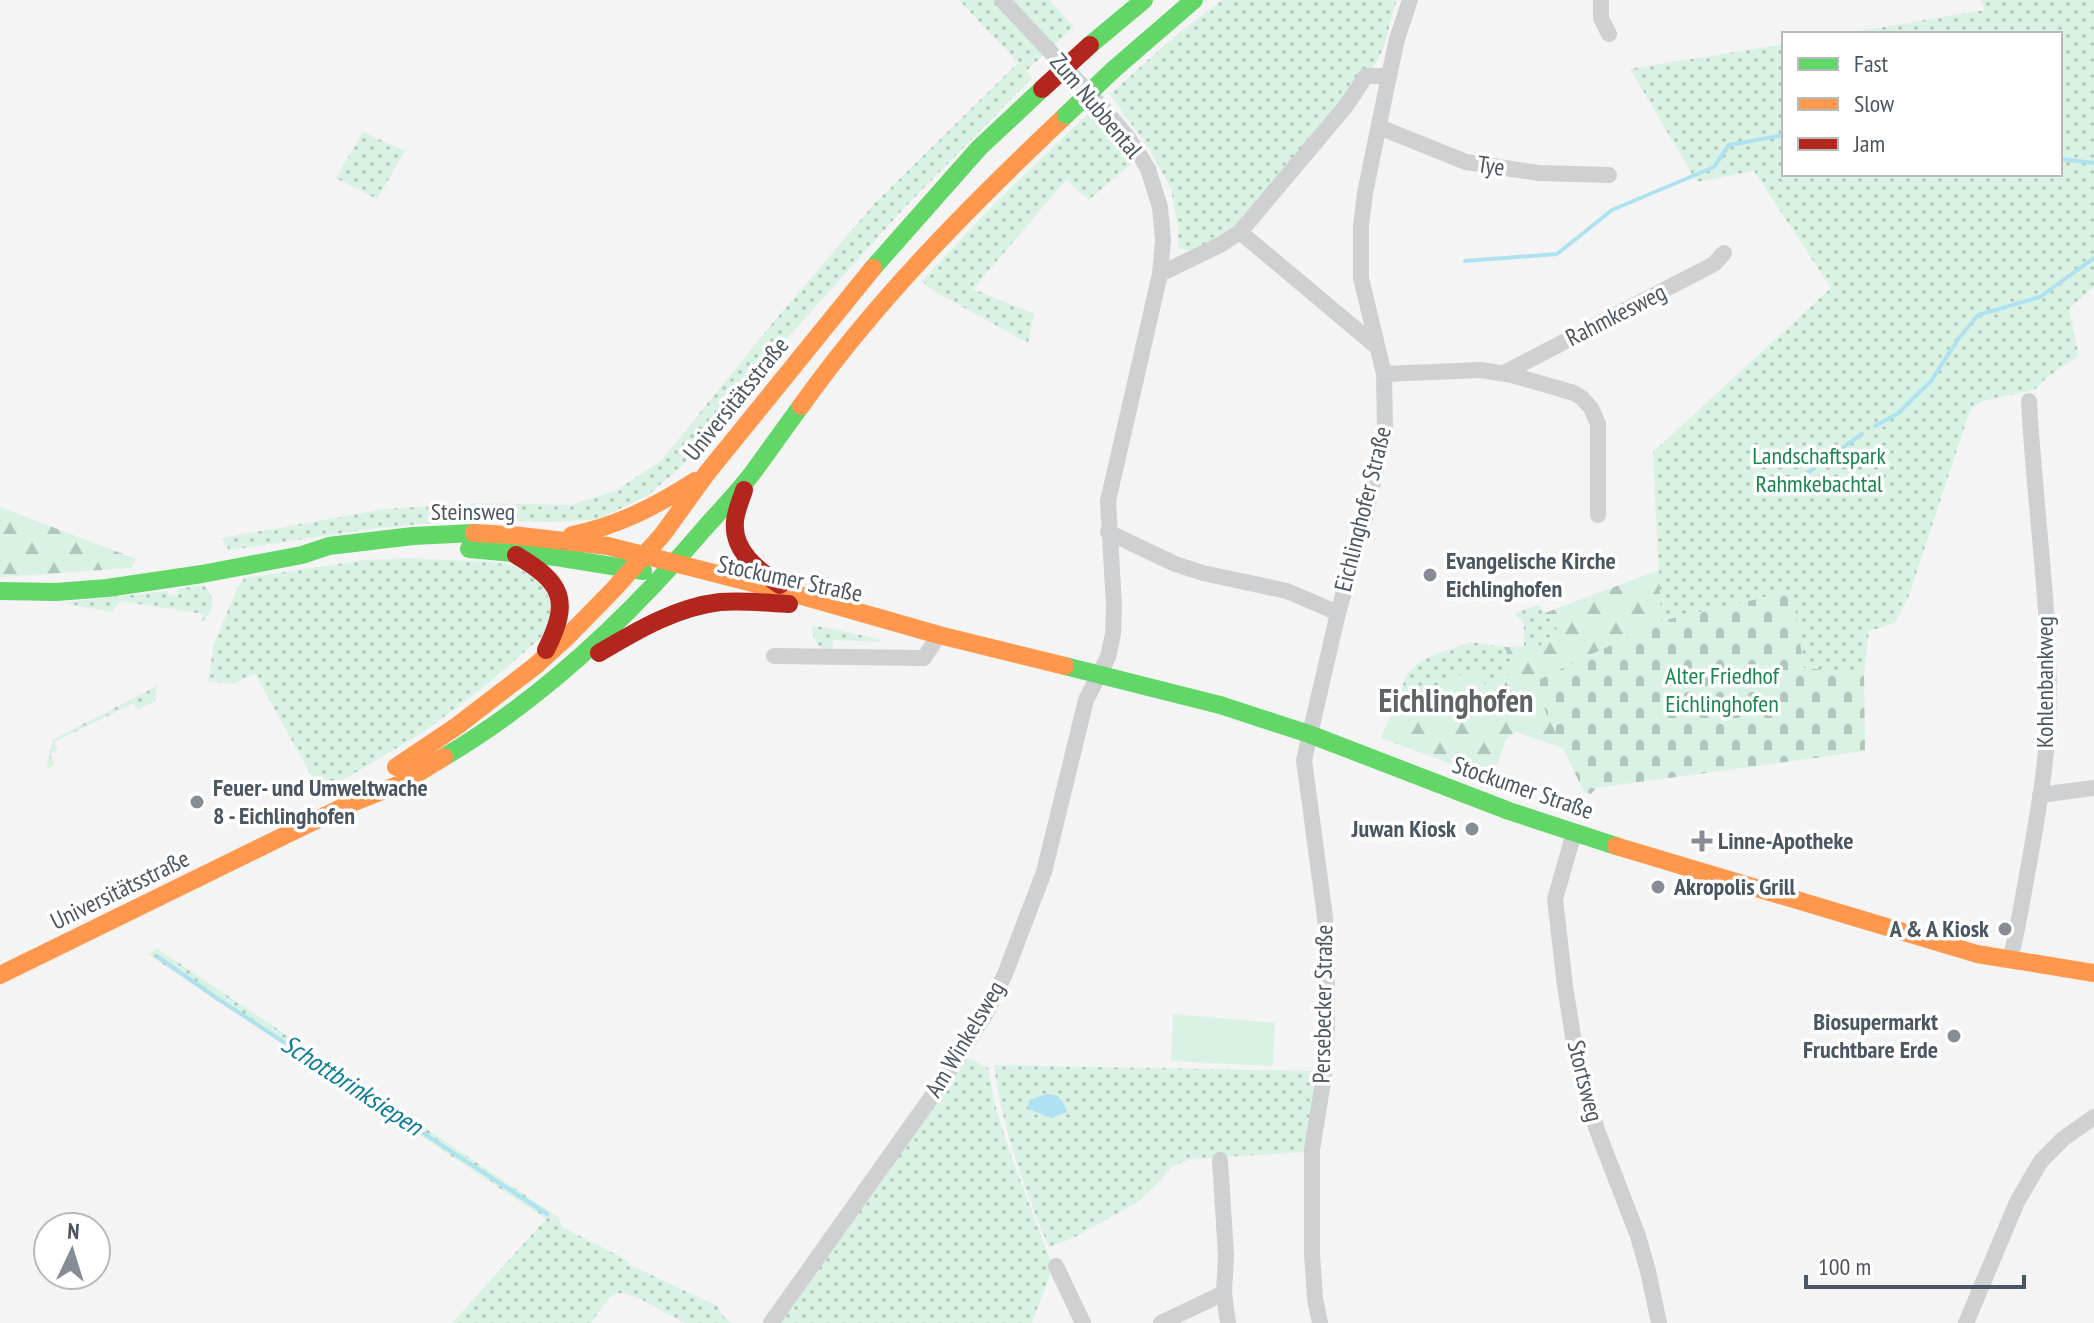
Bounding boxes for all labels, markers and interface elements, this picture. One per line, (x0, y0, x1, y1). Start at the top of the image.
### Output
legend (1782, 32, 2062, 176)
street label: Zum Nubbental (1043, 47, 1150, 165)
text: Fast (1854, 48, 1889, 79)
text: Slow (1854, 88, 1895, 119)
text: Jam (1853, 128, 1885, 159)
street label: Tye (1475, 148, 1507, 183)
street label: Rahmkesweg (1560, 276, 1671, 353)
street label: Universitätsstraße (676, 330, 795, 467)
street label: Eichlinghofer Straße (1327, 423, 1398, 595)
park label: Landschaftspark Rahmkebachtal (1752, 440, 1886, 499)
street label: Steinsweg (431, 496, 515, 527)
place label: Evangelische Kirche Eichlinghofen (1446, 545, 1616, 604)
street label: Stockumer Straße (715, 548, 865, 609)
marker: Evangelische Kirche Eichlinghofen (1421, 566, 1439, 584)
street label: Kohlenbankweg (2029, 616, 2060, 748)
park label: Alter Friedhof Eichlinghofen (1665, 660, 1780, 719)
district label: Eichlinghofen (1379, 679, 1533, 721)
street label: Stockumer Straße (1449, 749, 1598, 826)
place label: Feuer- und Umweltwache 8 - Eichlinghofen (213, 772, 428, 831)
marker: Feuer- und Umweltwache 8 - Eichlinghofen (188, 793, 206, 811)
place label: Juwan Kiosk (1351, 813, 1456, 844)
marker: Juwan Kiosk (1463, 820, 1481, 838)
place label: Linne-Apotheke (1718, 825, 1853, 856)
marker: Linne-Apotheke (1693, 832, 1711, 850)
street label: Universitätsstraße (45, 843, 194, 937)
place label: Akropolis Grill (1673, 871, 1796, 902)
marker: Akropolis Grill (1649, 878, 1667, 896)
place label: A & A Kiosk (1889, 913, 1989, 944)
marker: A & A Kiosk (1996, 920, 2014, 938)
street label: Persebecker Straße (1306, 924, 1339, 1084)
street label: Am Winkelsweg (918, 975, 1011, 1103)
place label: Biosupermarkt Fruchtbare Erde (1803, 1006, 1938, 1065)
water label: Schottbrinksiepen (276, 1027, 430, 1143)
marker: Biosupermarkt Fruchtbare Erde (1945, 1027, 1963, 1045)
street label: Stortsweg (1560, 1037, 1611, 1125)
north arrow (32, 1211, 112, 1291)
text: N (66, 1217, 80, 1245)
scale bar (1806, 1239, 2024, 1289)
text: 100 m (1818, 1251, 1871, 1282)

